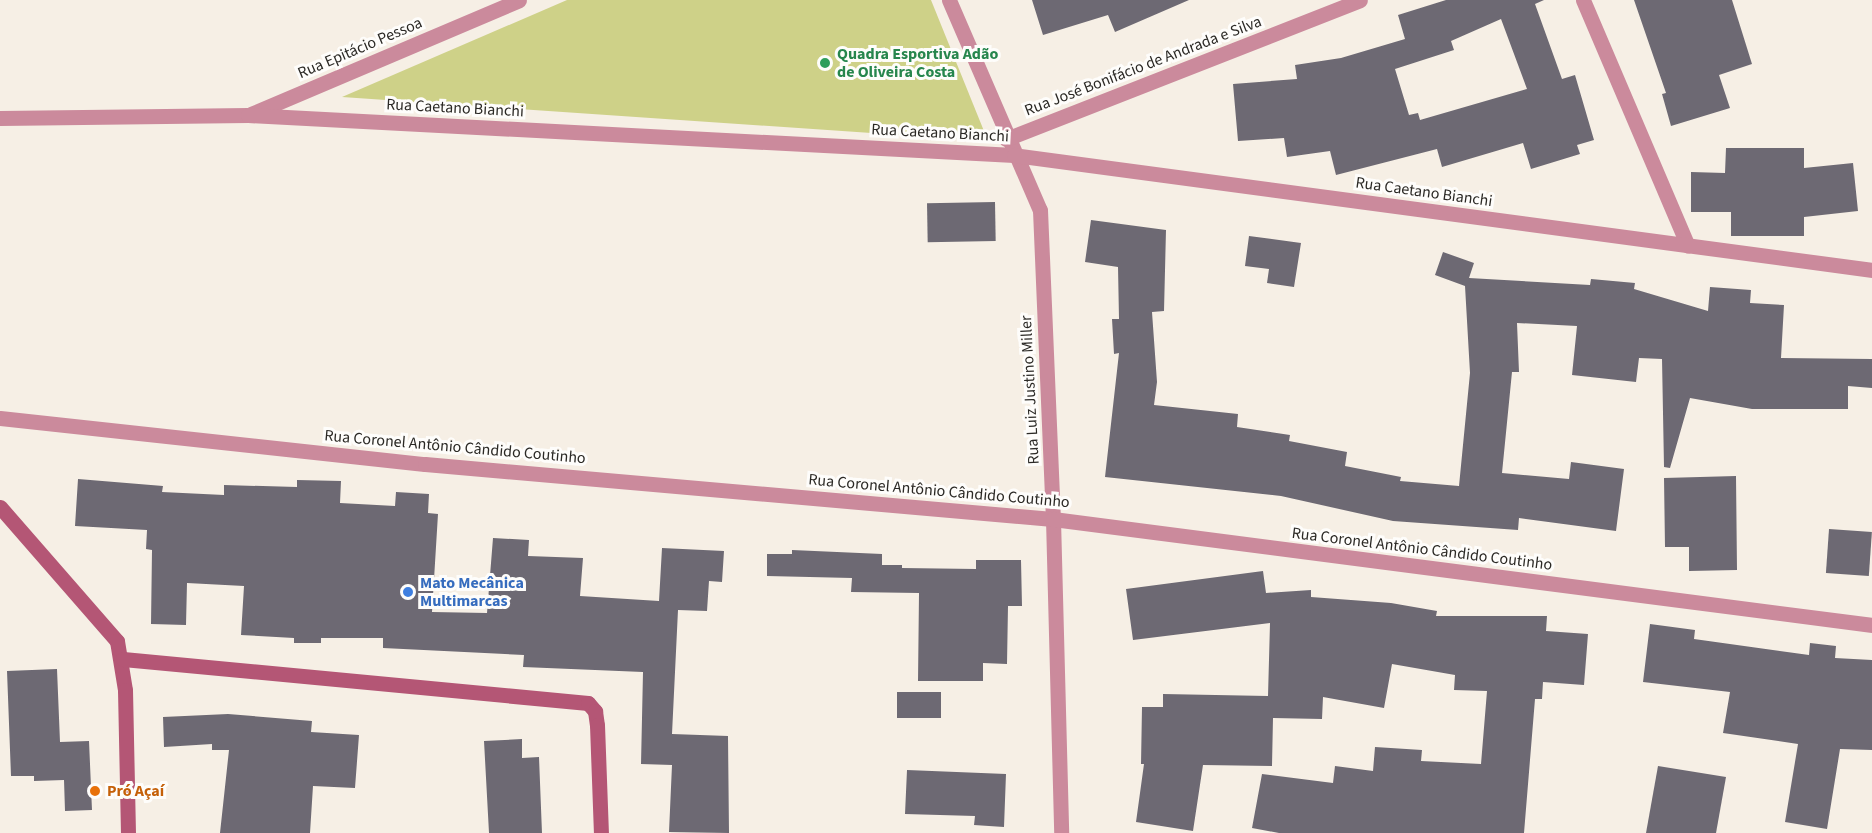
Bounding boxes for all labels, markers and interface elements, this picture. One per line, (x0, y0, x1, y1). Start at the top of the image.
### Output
street label: Rua José Bonifácio de Andrada e Silva (1022, 12, 1264, 120)
street label: Rua Epitácio Pessoa (295, 13, 425, 83)
place label: Quadra Esportiva Adão de Oliveira Costa (837, 44, 998, 82)
marker: Quadra Esportiva Adão de Oliveira Costa (818, 56, 832, 70)
street label: Rua Caetano Bianchi (386, 95, 524, 121)
street label: Rua Caetano Bianchi (871, 120, 1009, 146)
street label: Rua Caetano Bianchi (1354, 173, 1494, 211)
street label: Rua Luiz Justino Miller (1017, 315, 1043, 465)
street label: Rua Coronel Antônio Cândido Coutinho (324, 426, 586, 468)
street label: Rua Coronel Antônio Cândido Coutinho (808, 470, 1070, 512)
street label: Rua Coronel Antônio Cândido Coutinho (1291, 523, 1553, 575)
place label: Mato Mecânica Multimarcas (420, 573, 524, 611)
marker: Mato Mecânica Multimarcas (401, 585, 415, 599)
place label: Pró Açaí (107, 781, 164, 801)
marker: Pró Açaí (88, 784, 102, 798)

